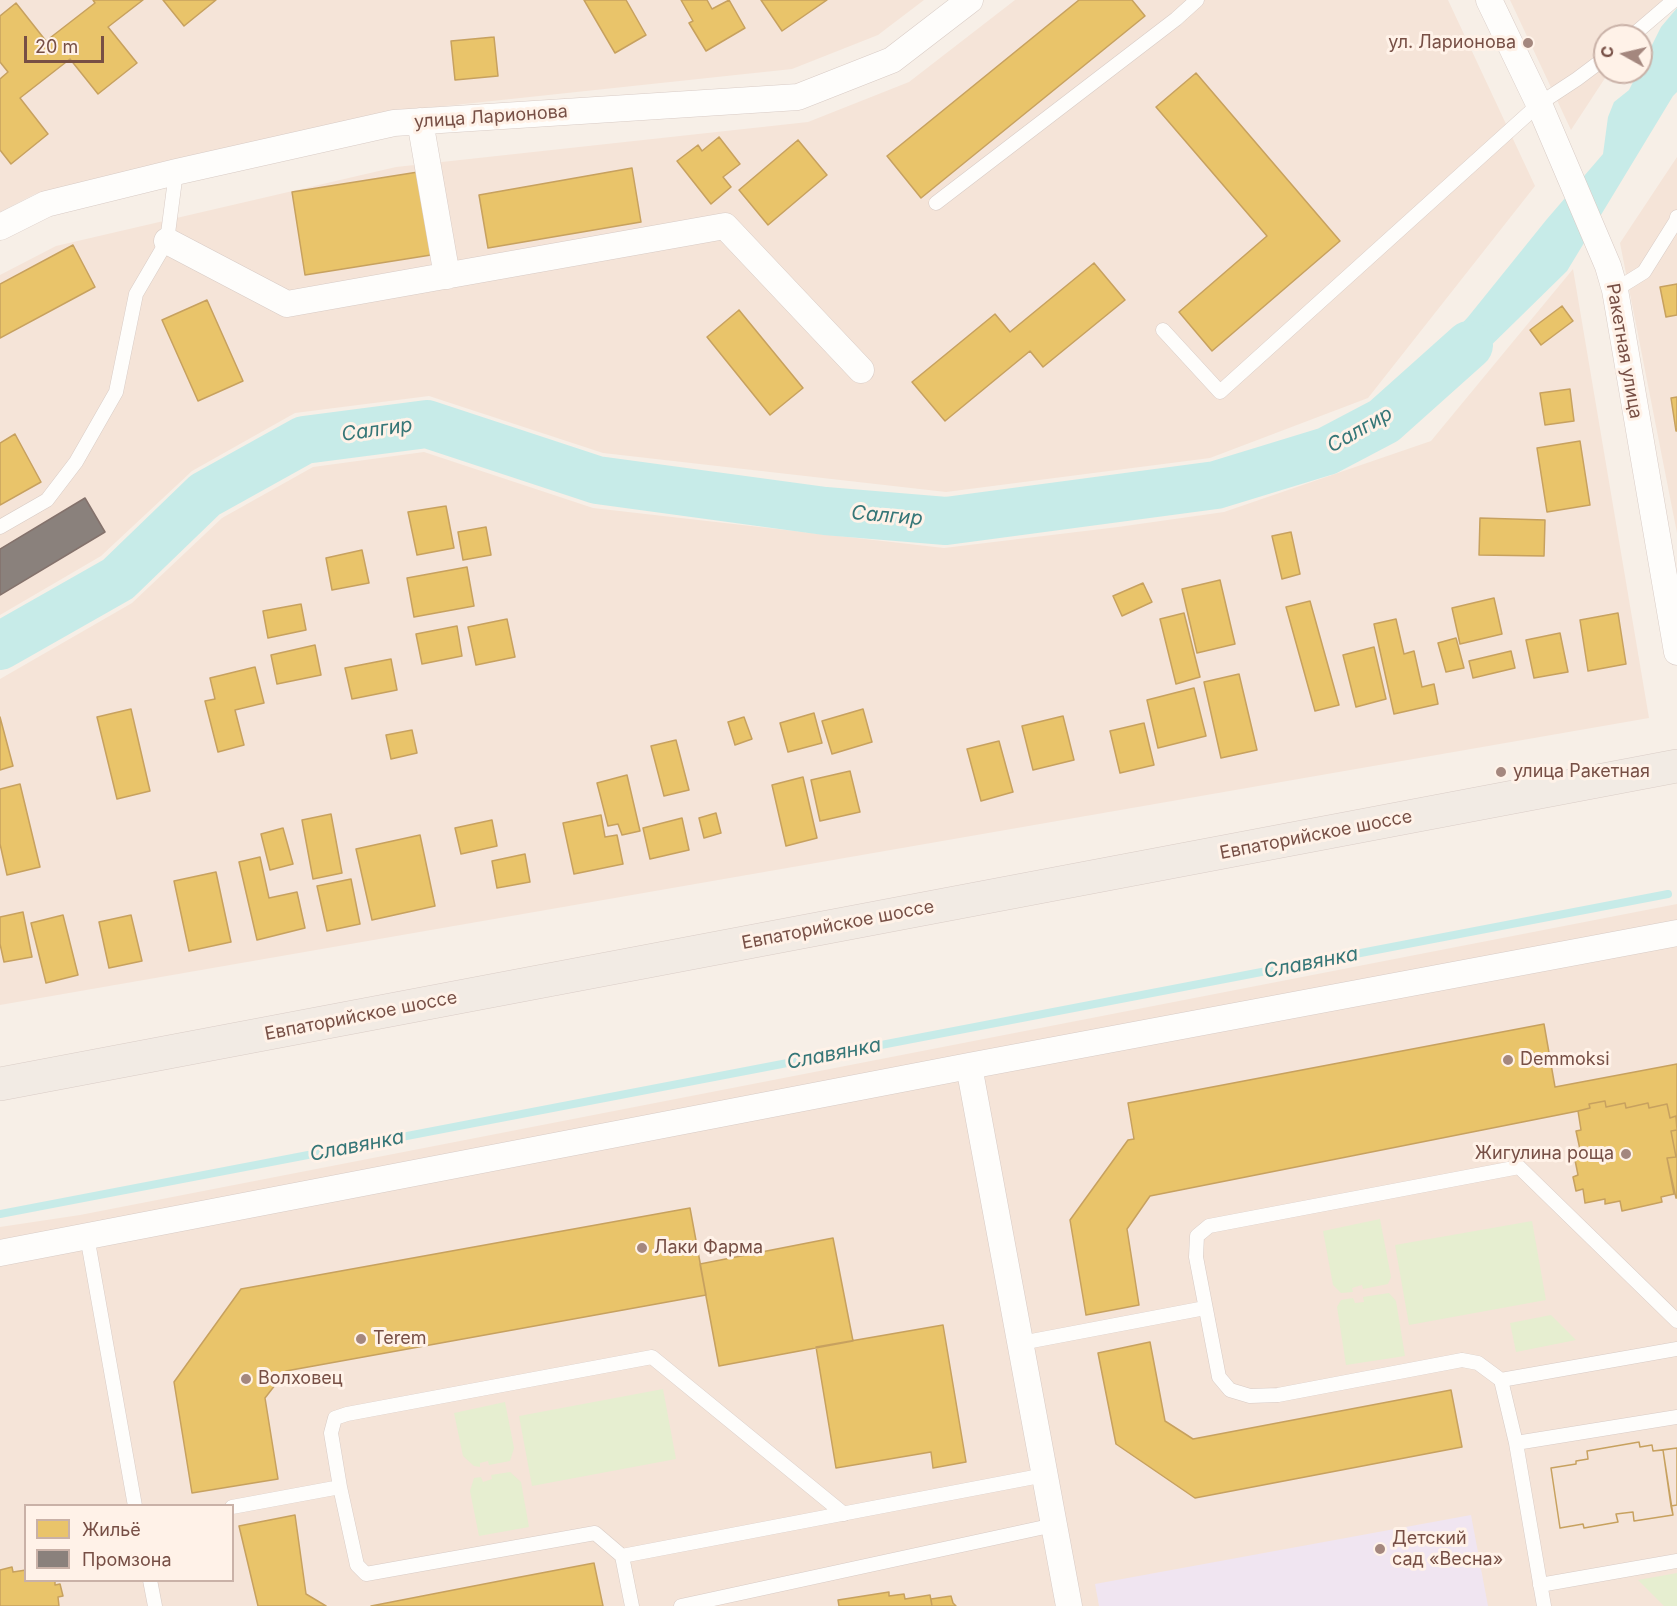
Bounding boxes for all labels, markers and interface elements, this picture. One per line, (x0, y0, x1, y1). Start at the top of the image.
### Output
scale bar (27, 24, 106, 62)
north arrow (1593, 24, 1653, 84)
place label: ул. Ларионова (1388, 32, 1516, 54)
text: 20 m (35, 36, 78, 57)
marker: ул. Ларионова (1521, 36, 1535, 50)
text: С (1596, 45, 1618, 59)
street label: улица Ларионова (413, 101, 569, 133)
street label: Ракетная улица (1601, 282, 1647, 420)
water label: Салгир (1323, 402, 1397, 458)
water label: Салгир (340, 413, 414, 447)
water label: Салгир (850, 501, 924, 531)
place label: улица Ракетная (1513, 761, 1650, 783)
marker: улица Ракетная (1494, 765, 1508, 779)
street label: Евпаторийское шоссе (1218, 806, 1414, 864)
street label: Евпаторийское шоссе (740, 896, 936, 954)
water label: Славянка (1262, 942, 1360, 984)
street label: Евпаторийское шоссе (263, 987, 459, 1045)
water label: Славянка (785, 1033, 883, 1075)
place label: Demmoksi (1520, 1049, 1610, 1071)
marker: Demmoksi (1501, 1053, 1515, 1067)
water label: Славянка (308, 1125, 406, 1167)
place label: Жигулина роща (1475, 1143, 1614, 1165)
marker: Жигулина роща (1619, 1147, 1633, 1161)
place label: Лаки Фарма (654, 1237, 763, 1259)
marker: Лаки Фарма (635, 1241, 649, 1255)
place label: Terem (373, 1328, 426, 1350)
marker: Terem (354, 1332, 368, 1346)
place label: Волховец (258, 1368, 343, 1390)
marker: Волховец (239, 1372, 253, 1386)
legend (24, 1504, 234, 1582)
text: Жильё (82, 1519, 141, 1540)
place label: Детский сад «Весна» (1392, 1528, 1503, 1570)
marker: Детский сад «Весна» (1373, 1542, 1387, 1556)
text: Промзона (82, 1549, 172, 1570)

